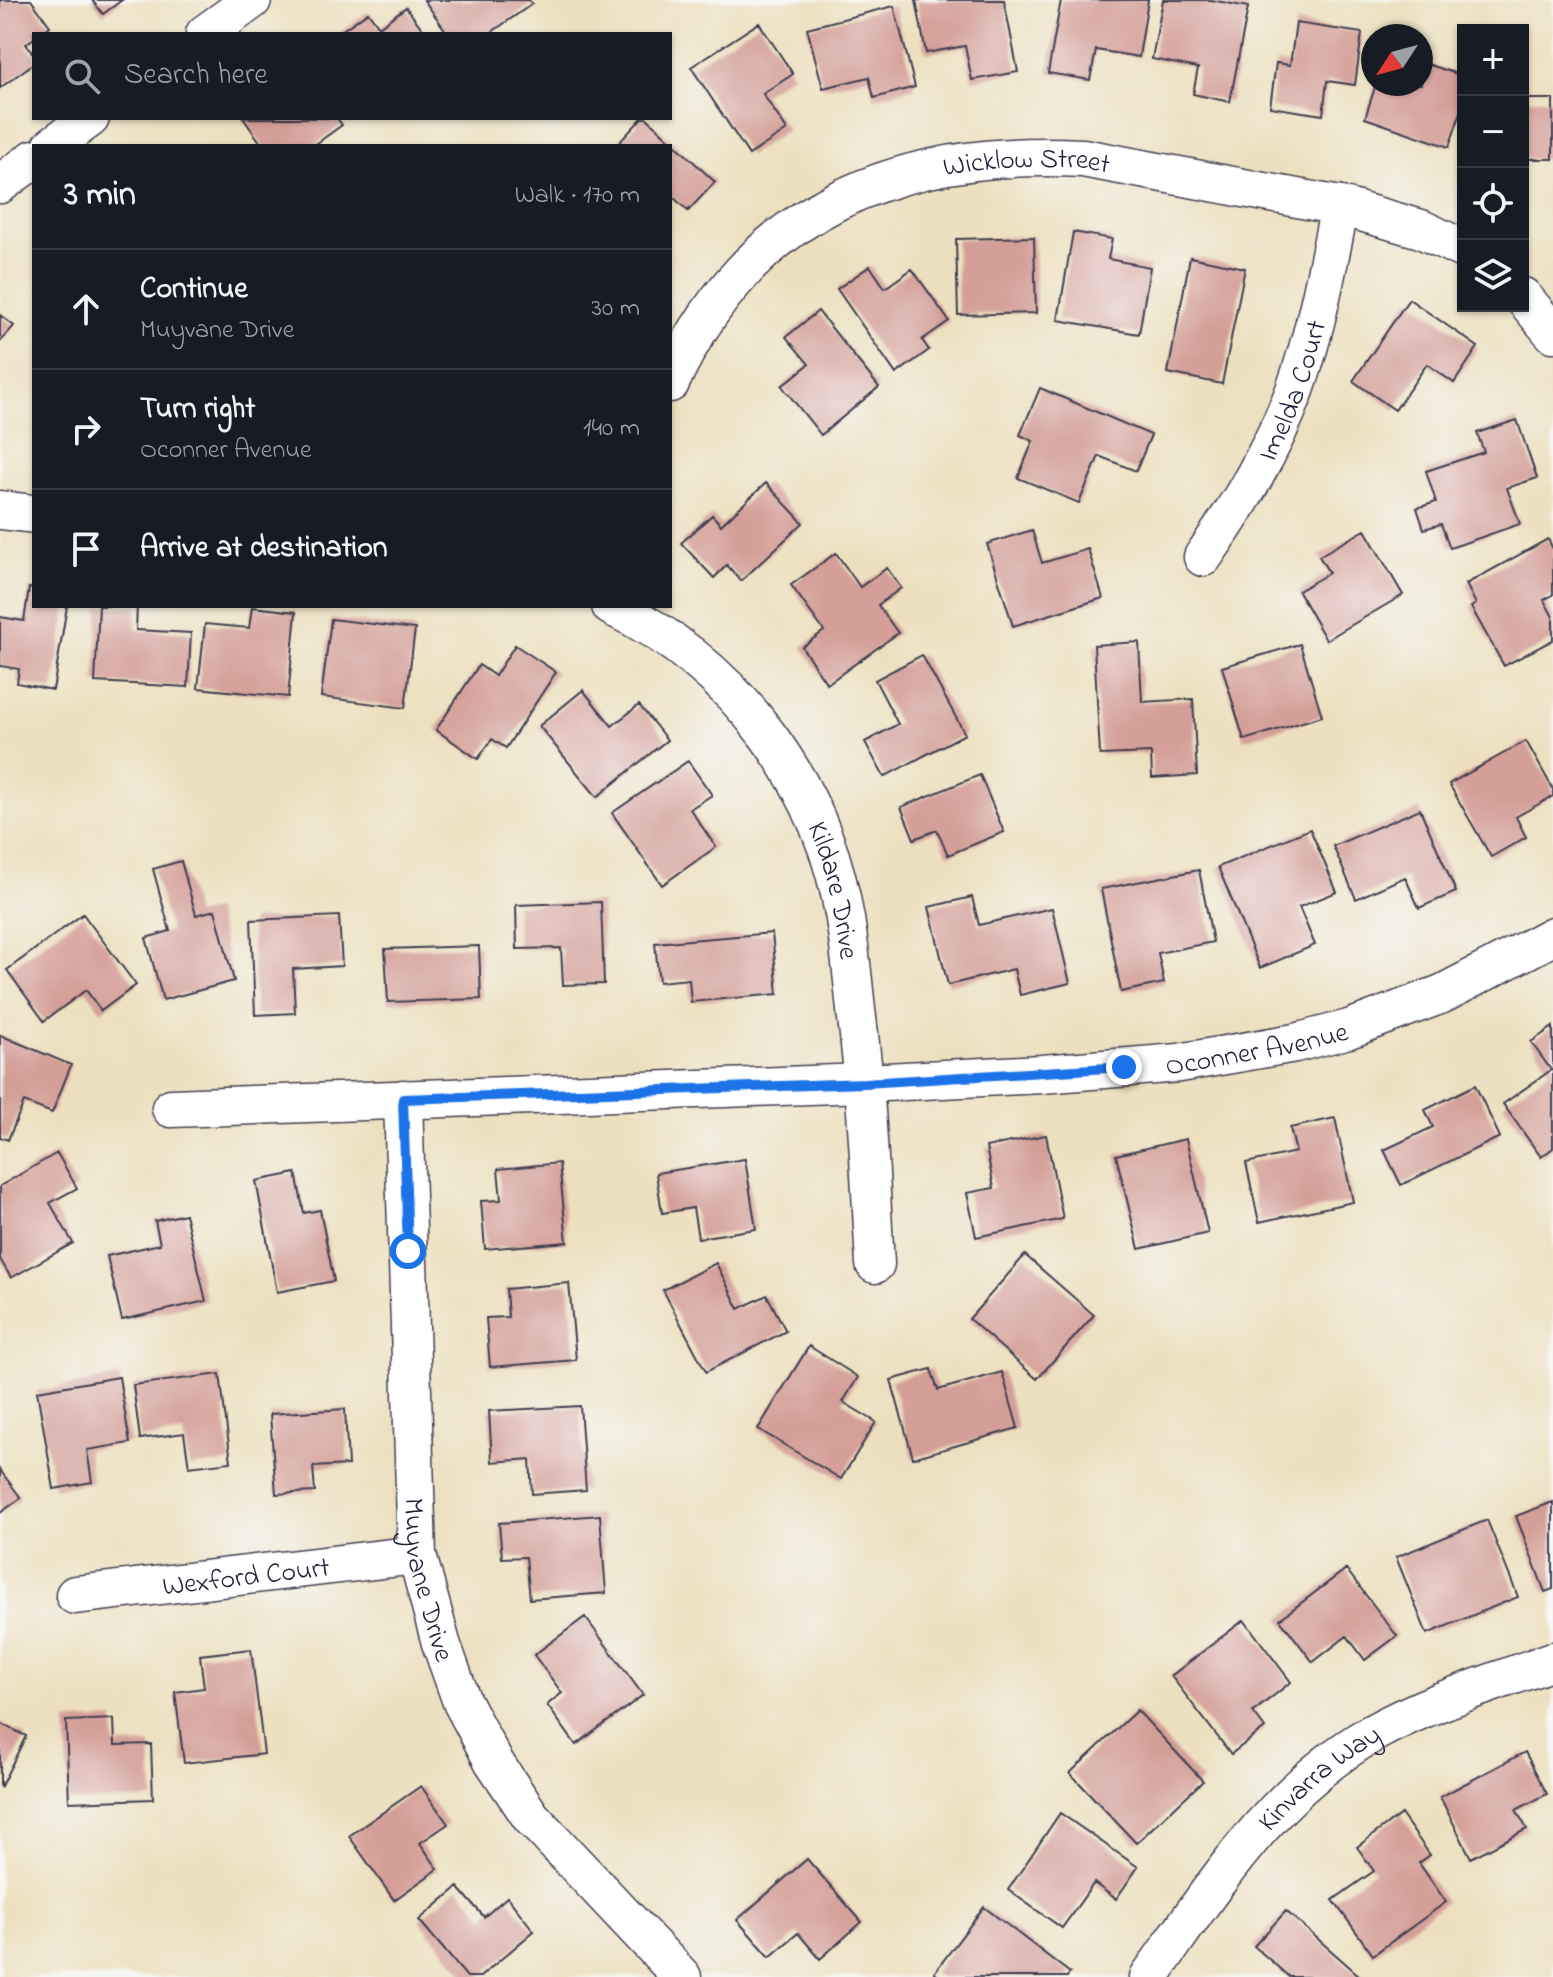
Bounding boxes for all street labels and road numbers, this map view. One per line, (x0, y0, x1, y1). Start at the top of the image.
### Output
street label: Wicklow Street (940, 140, 1113, 189)
street label: Imelda Court (1249, 316, 1339, 469)
street label: Kildare Drive (795, 816, 868, 962)
street label: Oconner Avenue (1164, 1013, 1353, 1088)
street label: Muyvane Drive (391, 1497, 463, 1668)
street label: Wexford Court (160, 1548, 332, 1609)
street label: Kinvarra Way (1249, 1716, 1389, 1842)

